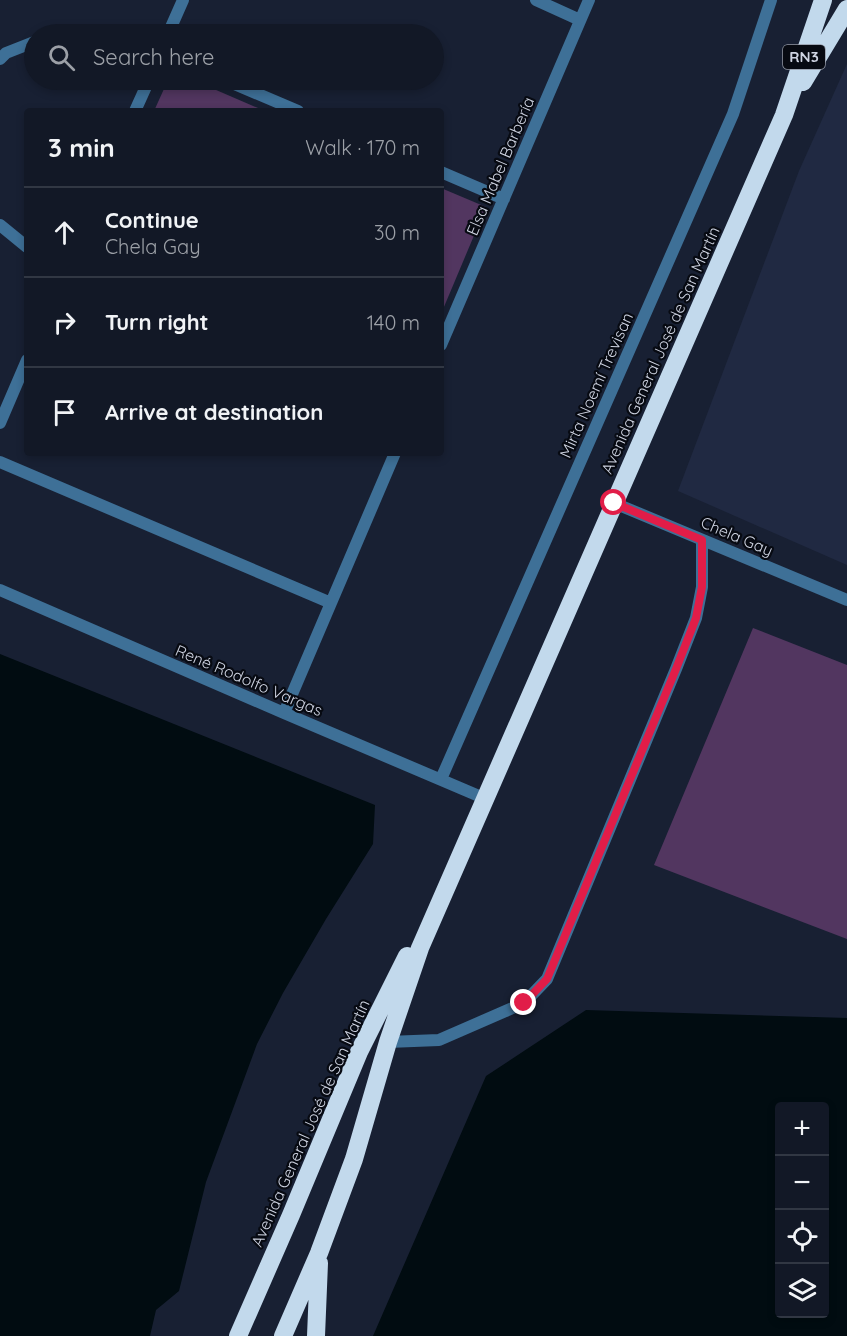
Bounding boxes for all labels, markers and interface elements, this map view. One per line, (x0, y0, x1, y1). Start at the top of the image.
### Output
search box (24, 24, 444, 90)
icon: search (45, 41, 78, 74)
text: Search here (93, 43, 214, 71)
road number: RN3 (783, 45, 825, 69)
street label: Elsa Mabel Barbería (462, 94, 538, 238)
text: 3 min (48, 131, 115, 164)
text: Walk · 170 m (305, 135, 420, 160)
text: Continue (105, 206, 199, 234)
icon: ahead (48, 216, 81, 249)
text: 30 m (374, 220, 420, 245)
street label: Avenida General José de San Martín (596, 223, 724, 477)
text: Chela Gay (105, 234, 201, 259)
icon: right (48, 306, 81, 339)
text: Turn right (105, 308, 209, 336)
street label: Mirta Noemí Trevisan (555, 309, 637, 461)
text: 140 m (367, 310, 420, 335)
icon: arrive (48, 396, 81, 429)
text: Arrive at destination (105, 398, 323, 426)
route start (600, 489, 626, 515)
street label: Chela Gay (698, 512, 776, 560)
street label: René Rodolfo Vargas (172, 640, 326, 720)
route end (510, 989, 536, 1015)
street label: Avenida General José de San Martín (246, 996, 374, 1250)
map controls (775, 1102, 829, 1318)
button: + (775, 1102, 829, 1156)
button: − (775, 1156, 829, 1210)
button: locate (775, 1210, 829, 1264)
button: layers (775, 1264, 829, 1318)

